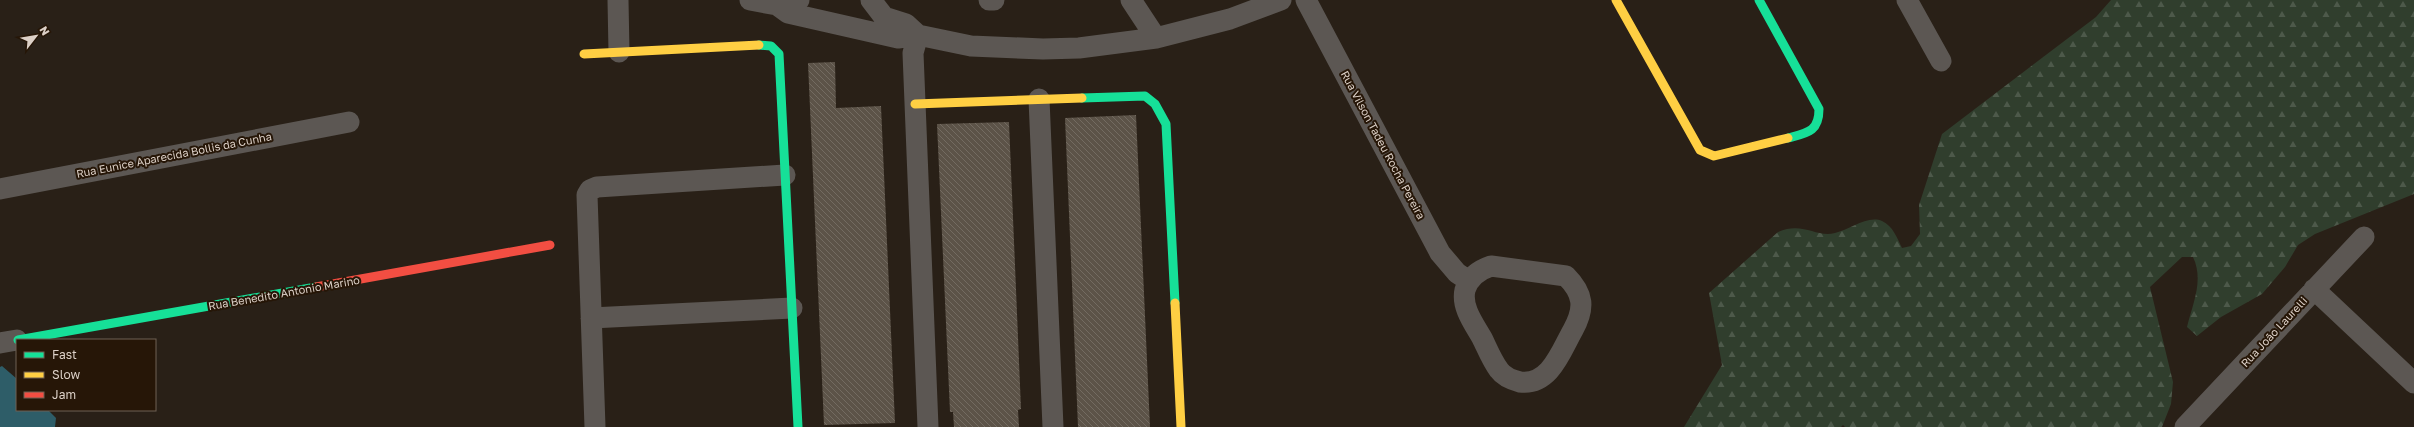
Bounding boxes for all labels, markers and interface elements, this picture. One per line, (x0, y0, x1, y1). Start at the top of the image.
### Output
north arrow (16, 16, 56, 56)
text: N (37, 24, 53, 38)
street label: Rua Vilson Tadeu Rocha Pereira (1339, 68, 1428, 221)
street label: Rua Eunice Aparecida Bollis da Cunha (75, 129, 273, 180)
street label: Rua Benedito Antonio Marino (207, 273, 361, 312)
street label: Rua João Laurelli (2238, 294, 2309, 369)
legend (16, 339, 156, 411)
text: Fast (52, 347, 77, 362)
text: Slow (52, 367, 80, 382)
text: Jam (52, 387, 76, 402)

